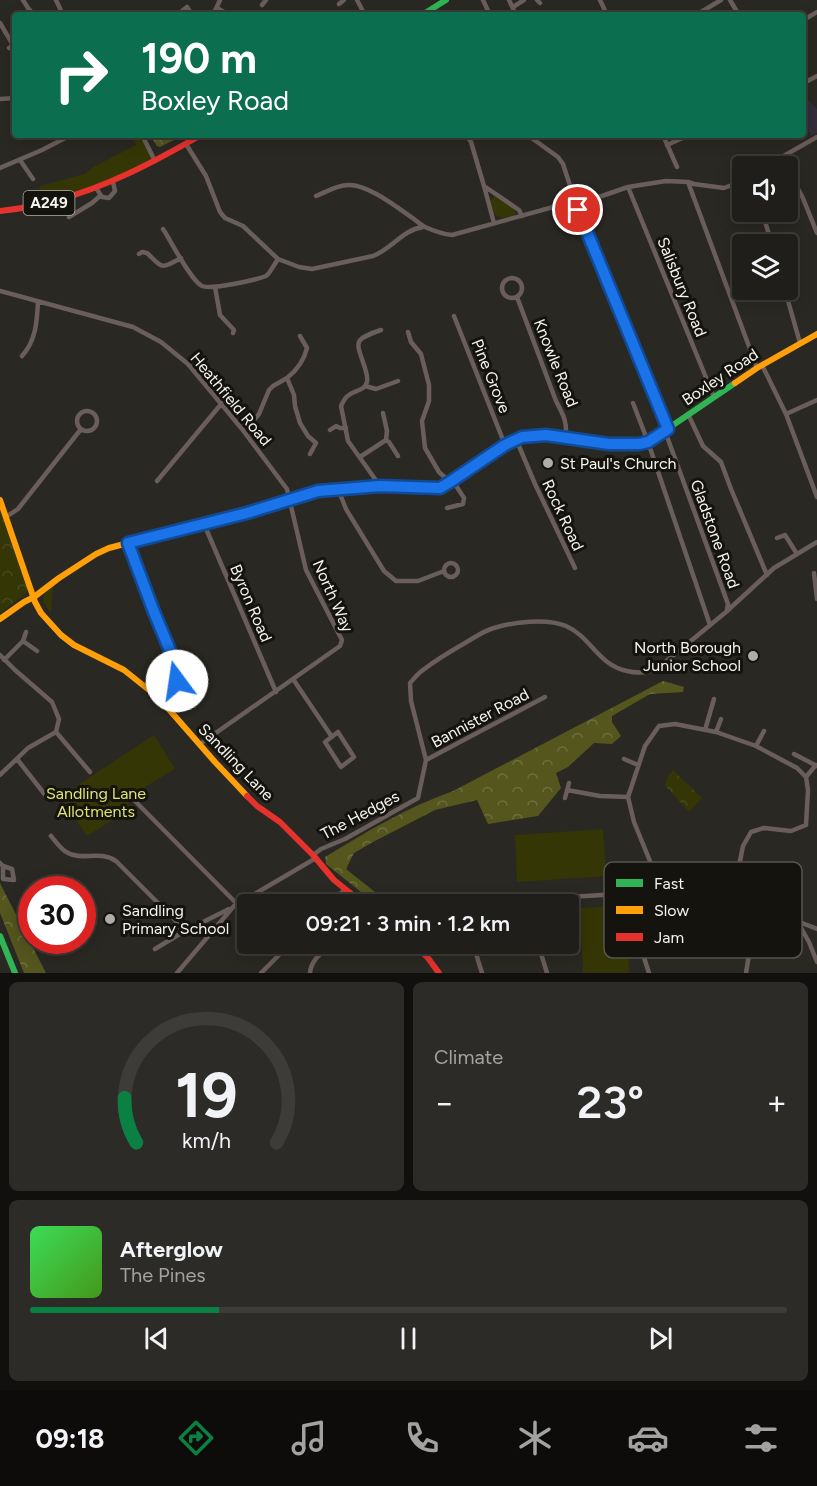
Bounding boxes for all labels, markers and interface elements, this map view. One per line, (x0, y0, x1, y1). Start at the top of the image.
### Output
text: 190 m (141, 33, 257, 84)
icon: right (42, 36, 120, 114)
text: Boxley Road (141, 84, 289, 117)
map controls (732, 156, 798, 300)
button: sound (732, 156, 798, 222)
pin (552, 184, 603, 235)
road number: A249 (23, 191, 74, 215)
icon: arrive (561, 193, 594, 226)
street label: Salisbury Road (653, 234, 711, 340)
button: layers (732, 234, 798, 300)
street label: Knowle Road (530, 316, 582, 410)
street label: Pine Grove (468, 336, 515, 416)
street label: Boxley Road (678, 345, 762, 409)
street label: Heathfield Road (186, 348, 276, 450)
place label: St Paul's Church (560, 454, 677, 473)
marker: St Paul's Church (541, 456, 555, 470)
street label: Rock Road (538, 476, 588, 554)
street label: Gladstone Road (687, 477, 743, 591)
street label: North Way (309, 557, 358, 636)
street label: Byron Road (226, 561, 276, 645)
place label: North Borough Junior School (634, 638, 741, 675)
position arrow (145, 649, 209, 713)
marker: North Borough Junior School (746, 649, 760, 663)
street label: Bannister Road (428, 684, 532, 752)
street label: Sandling Lane (194, 719, 278, 805)
park label: Sandling Lane Allotments (46, 784, 146, 821)
street label: The Hedges (317, 786, 403, 844)
legend (604, 862, 802, 958)
text: Fast (654, 874, 684, 893)
speed limit sign: 30 (18, 876, 96, 954)
place label: Sandling Primary School (122, 901, 229, 938)
text: Slow (654, 901, 689, 920)
text: 09:21 · 3 min · 1.2 km (306, 910, 510, 937)
marker: Sandling Primary School (103, 912, 117, 926)
text: Jam (654, 928, 684, 947)
text: Climate (434, 1045, 503, 1069)
text: 19 (175, 1058, 238, 1133)
text: 23° (577, 1075, 644, 1129)
text: − (434, 1083, 455, 1122)
text: + (766, 1083, 787, 1122)
text: km/h (182, 1129, 231, 1154)
text: Afterglow (120, 1236, 223, 1263)
text: The Pines (120, 1263, 206, 1287)
icon: previous (140, 1322, 173, 1355)
icon: pause (392, 1322, 425, 1355)
icon: next (644, 1322, 677, 1355)
icon: directions (175, 1417, 217, 1459)
icon: music (288, 1417, 330, 1459)
icon: phone (401, 1417, 443, 1459)
icon: climate (514, 1417, 556, 1459)
icon: car (627, 1417, 669, 1459)
icon: filters (740, 1417, 782, 1459)
text: 09:18 (35, 1422, 105, 1455)

